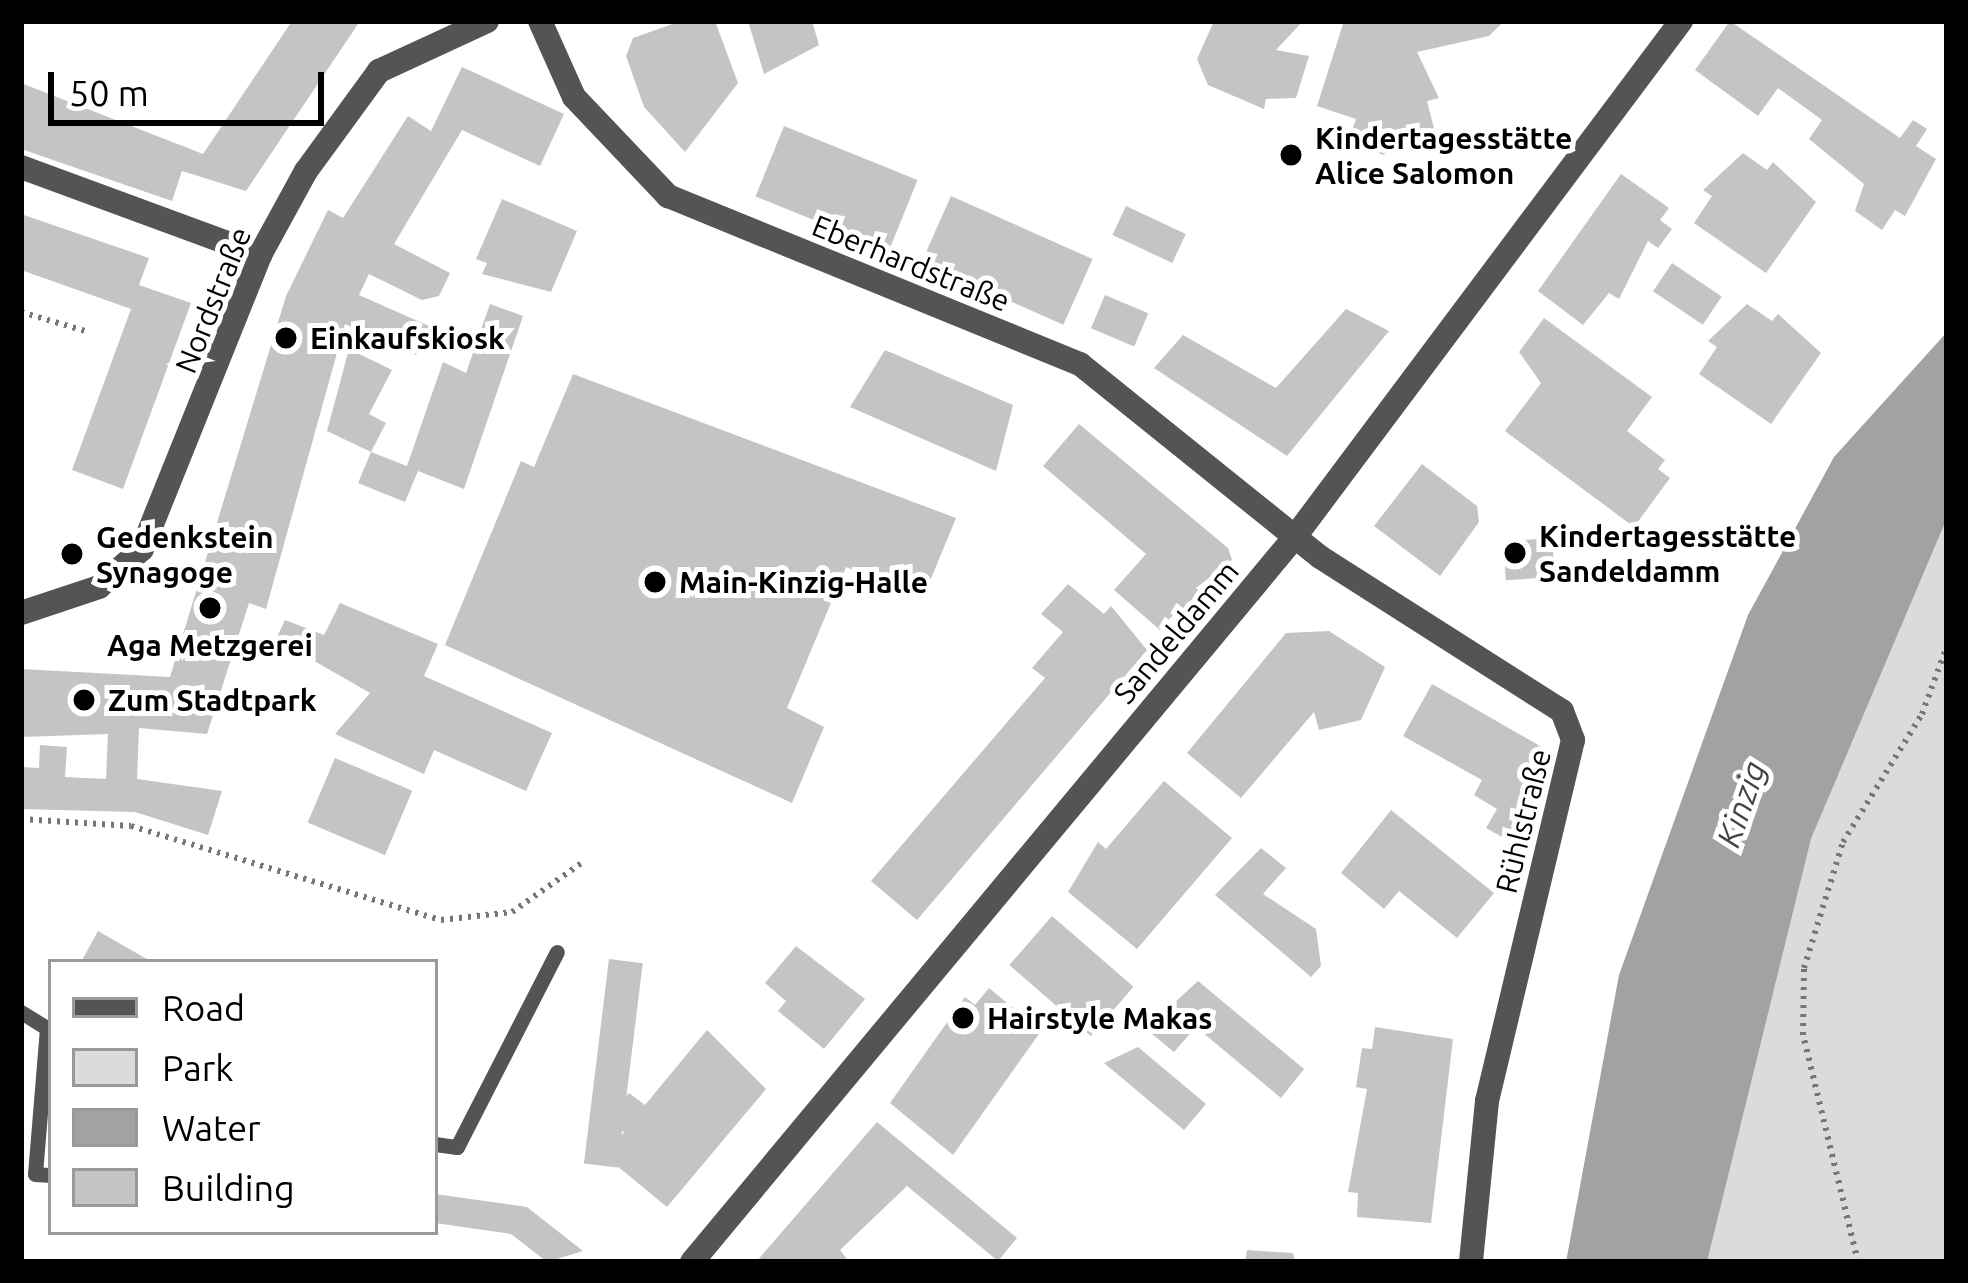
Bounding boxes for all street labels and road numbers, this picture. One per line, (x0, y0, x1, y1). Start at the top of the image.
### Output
street label: Eberhardstraße (807, 207, 1015, 319)
street label: Nordstraße (167, 222, 259, 378)
street label: Sandeldamm (1106, 553, 1246, 711)
street label: Rühlstraße (1488, 745, 1558, 897)

